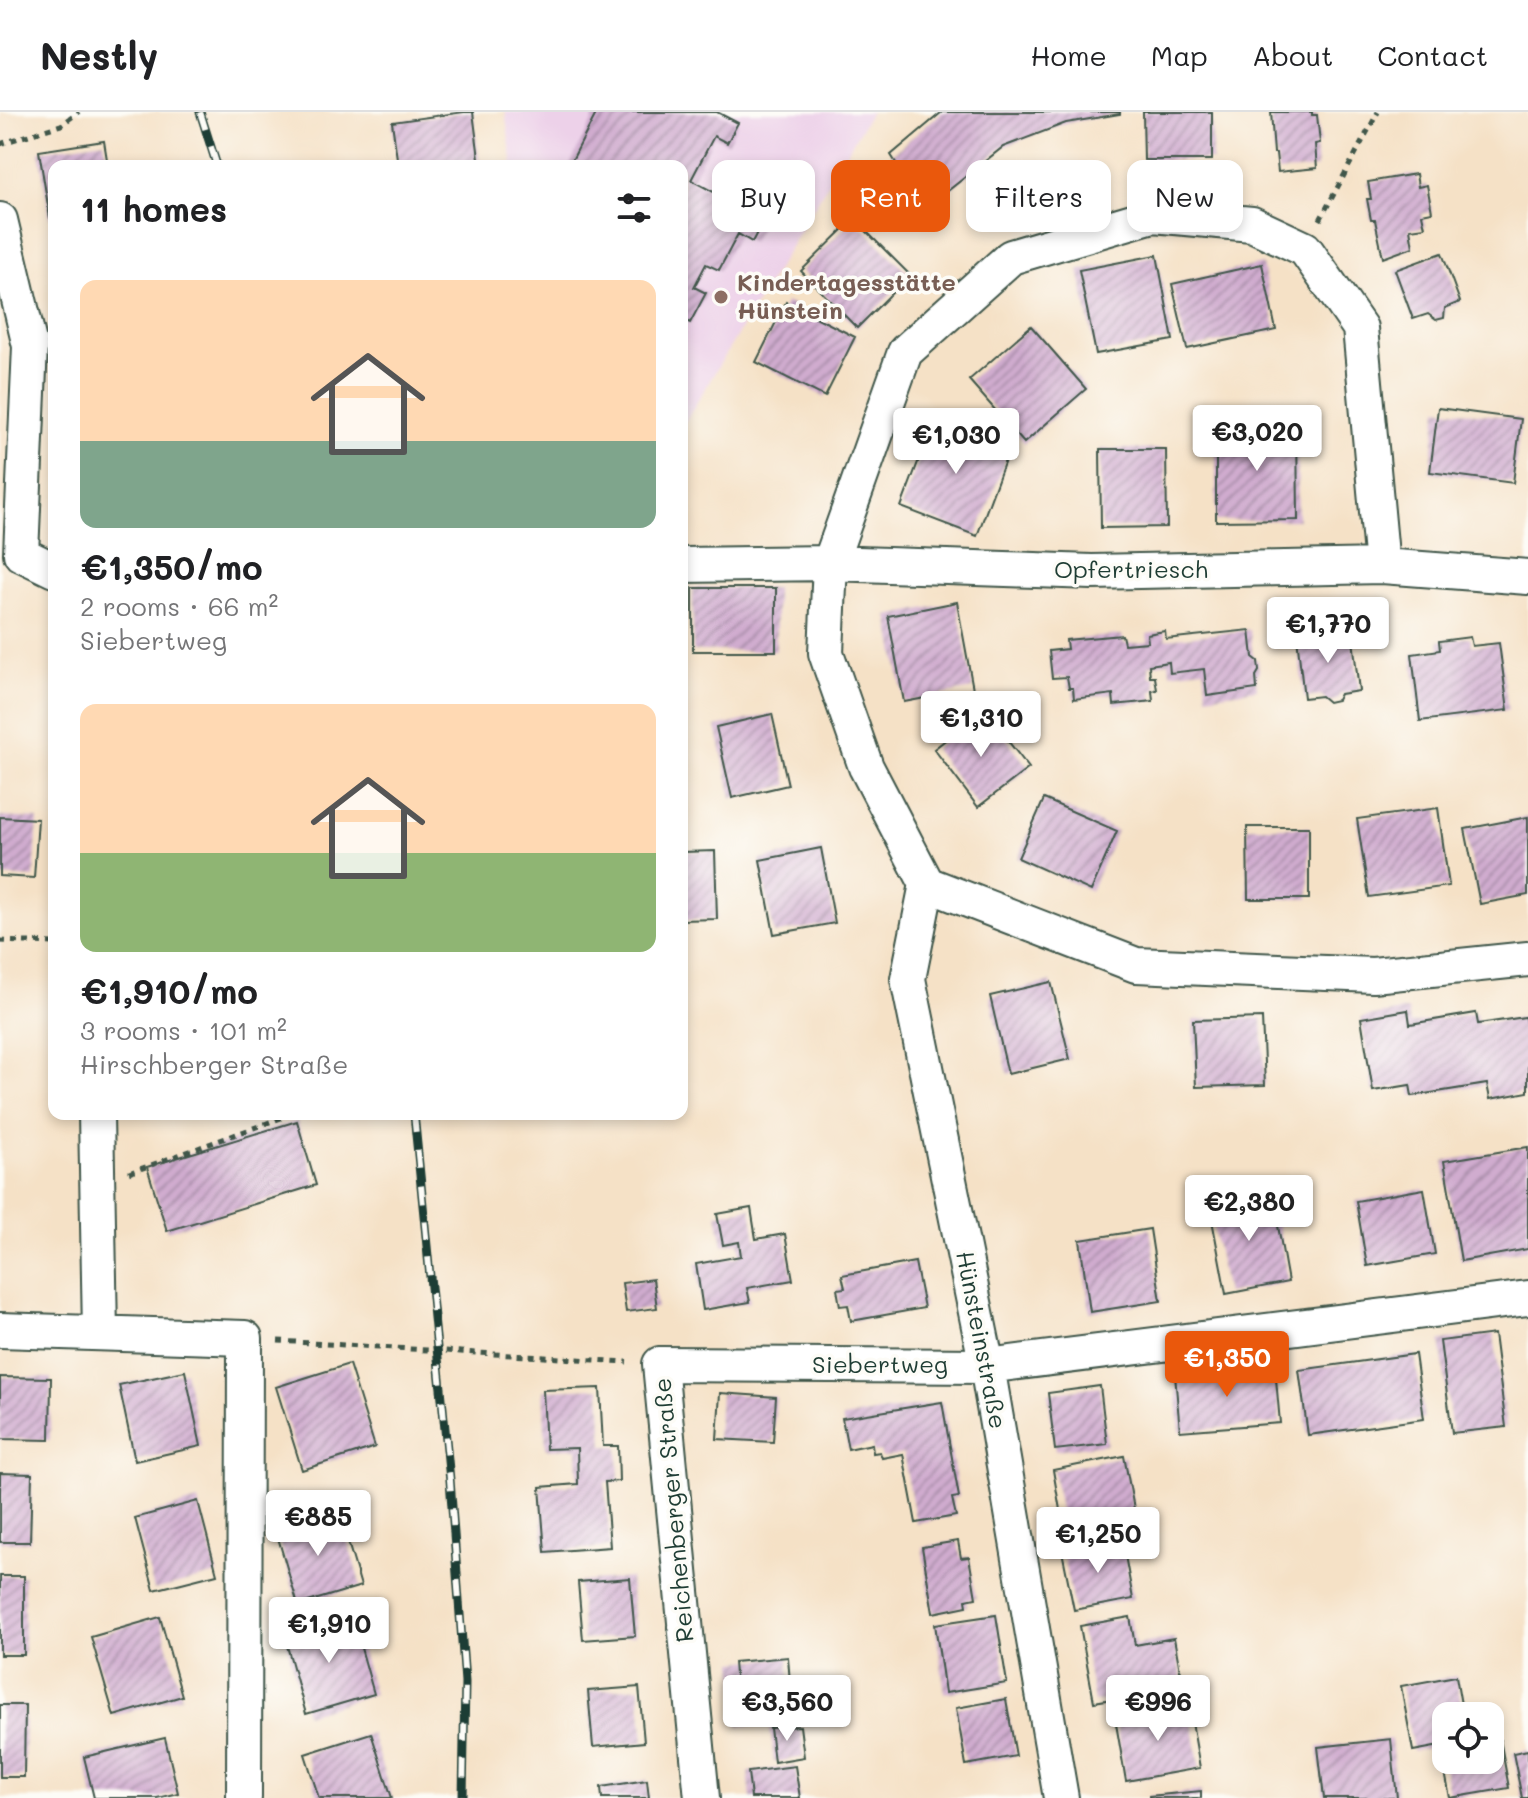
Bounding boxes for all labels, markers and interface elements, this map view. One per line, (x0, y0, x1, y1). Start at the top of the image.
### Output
text: Nestly (40, 30, 158, 80)
text: Home (1031, 37, 1107, 73)
text: Map (1151, 37, 1208, 73)
text: About (1252, 37, 1333, 73)
text: Contact (1377, 37, 1488, 73)
chip: Buy (712, 160, 815, 232)
chip: Rent (831, 160, 950, 232)
chip: Filters (966, 160, 1111, 232)
chip: New (1127, 160, 1243, 232)
text: 11 homes (80, 186, 227, 231)
icon: filters (612, 186, 656, 230)
place label: Kindertagesstätte Hünstein (737, 266, 956, 325)
marker: Kindertagesstätte Hünstein (712, 288, 730, 306)
icon: home (296, 332, 440, 476)
pin: €3,020 (1192, 405, 1322, 473)
pin: €1,030 (891, 408, 1021, 476)
text: €3,020 (1211, 414, 1303, 448)
text: €1,030 (911, 417, 1001, 451)
text: €1,350/mo (80, 544, 263, 589)
street label: Opfertriesch (1054, 553, 1208, 584)
text: 2 rooms · 66 m² (80, 589, 278, 623)
pin: €1,770 (1263, 597, 1393, 665)
text: €1,770 (1285, 606, 1371, 640)
text: Siebertweg (80, 623, 227, 657)
pin: €1,310 (916, 691, 1046, 759)
text: €1,310 (939, 700, 1023, 734)
icon: home (296, 756, 440, 900)
text: €1,910/mo (80, 968, 258, 1013)
text: 3 rooms · 101 m² (80, 1013, 287, 1047)
text: Hirschberger Straße (80, 1047, 348, 1081)
pin: €2,380 (1184, 1175, 1314, 1243)
text: €2,380 (1203, 1184, 1295, 1218)
street label: Hünsteinstraße (950, 1248, 1015, 1431)
pin: €1,350 (1162, 1331, 1292, 1399)
text: €1,350 (1183, 1340, 1271, 1374)
street label: Siebertweg (812, 1348, 948, 1379)
street label: Reichenberger Straße (646, 1377, 700, 1644)
pin: €885 (271, 1490, 365, 1558)
text: €885 (284, 1499, 352, 1533)
pin: €1,250 (1033, 1507, 1163, 1575)
text: €1,250 (1054, 1516, 1142, 1550)
pin: €1,910 (264, 1597, 394, 1665)
text: €1,910 (287, 1606, 371, 1640)
pin: €3,560 (722, 1675, 852, 1743)
pin: €996 (1111, 1675, 1205, 1743)
text: €3,560 (741, 1684, 833, 1718)
text: €996 (1124, 1684, 1192, 1718)
map controls (1432, 1702, 1504, 1774)
button: locate (1432, 1702, 1504, 1774)

